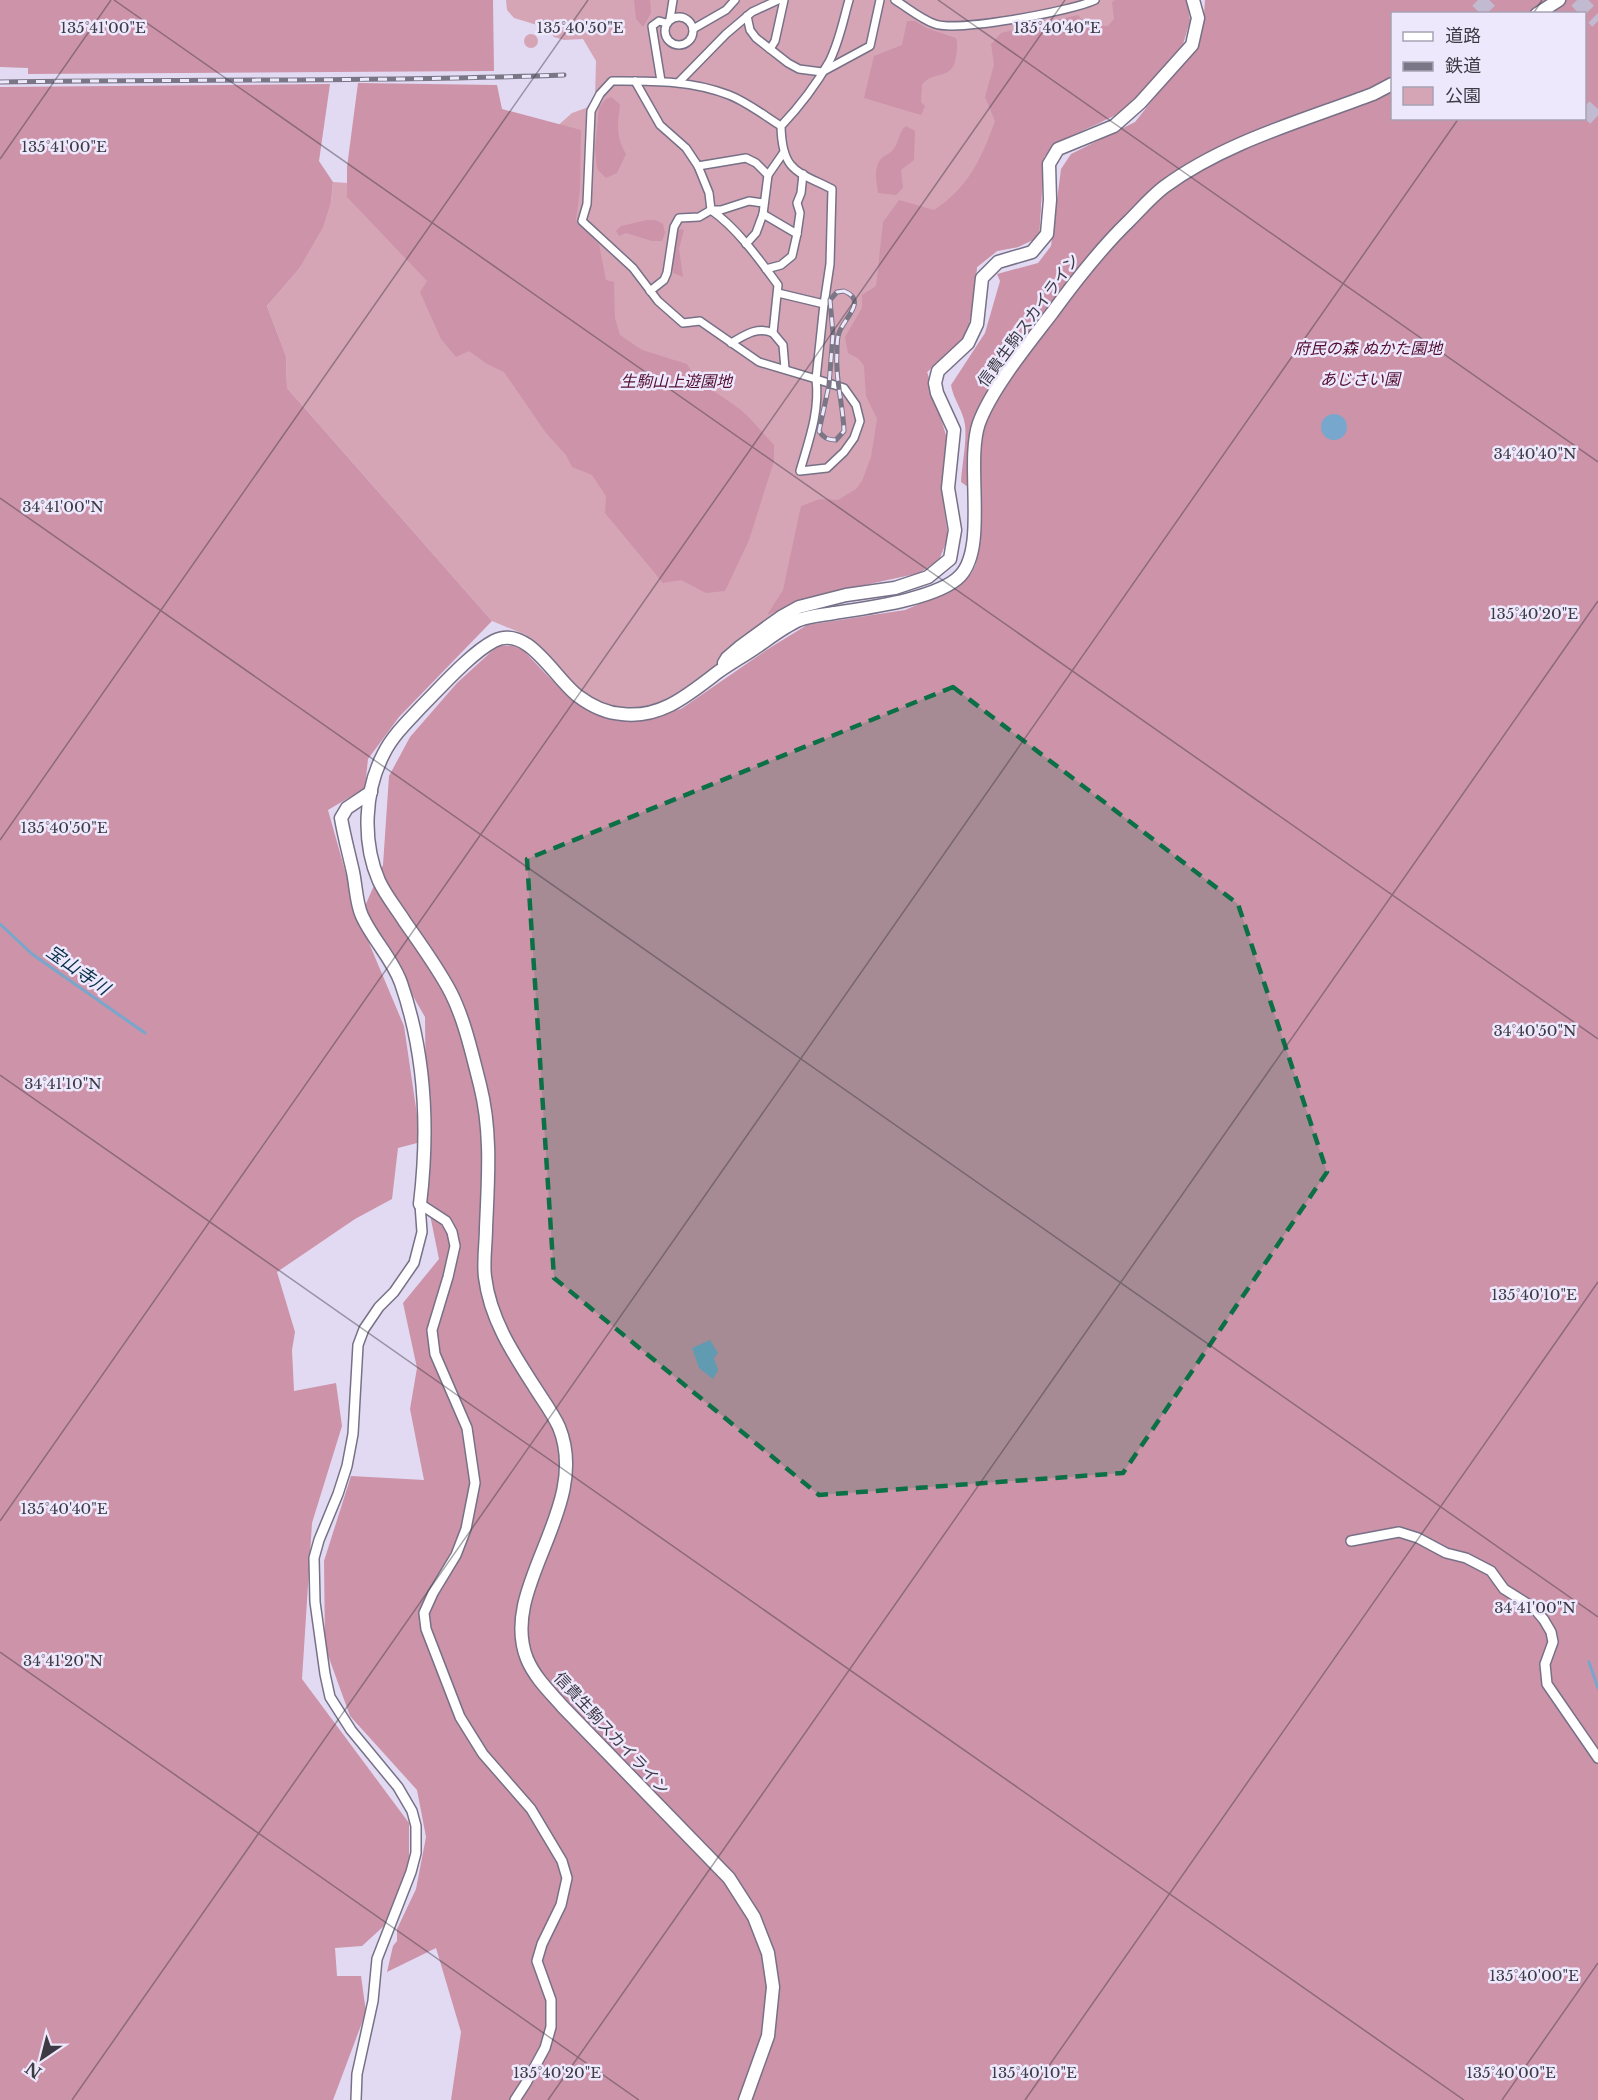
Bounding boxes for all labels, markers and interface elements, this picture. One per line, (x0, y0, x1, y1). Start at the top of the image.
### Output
legend (1391, 12, 1586, 120)
text: 135°41'00"E (60, 18, 146, 37)
text: 135°40'50"E (536, 18, 624, 37)
text: 135°40'40"E (1013, 18, 1101, 37)
text: 道路 (1445, 25, 1481, 47)
text: 鉄道 (1445, 55, 1481, 77)
text: 公園 (1445, 85, 1481, 107)
text: 135°41'00"E (21, 137, 107, 156)
street label: 信貴生駒スカイライン (973, 249, 1083, 391)
park label: 府民の森 ぬかた園地 (1294, 338, 1444, 358)
park label: あじさい園 (1320, 369, 1402, 389)
park label: 生駒山上遊園地 (620, 371, 734, 391)
text: 34°40'40"N (1493, 444, 1577, 463)
text: 34°41'00"N (22, 497, 104, 516)
text: 135°40'20"E (1490, 604, 1578, 623)
text: 135°40'50"E (20, 818, 108, 837)
water label: 宝山寺川 (42, 940, 115, 1001)
text: 34°40'50"N (1493, 1021, 1577, 1040)
text: 34°41'10"N (24, 1074, 102, 1093)
text: 135°40'10"E (1491, 1285, 1577, 1304)
text: 135°40'40"E (20, 1499, 108, 1518)
text: 34°41'00"N (1494, 1598, 1576, 1617)
text: 34°41'20"N (23, 1651, 103, 1670)
street label: 信貴生駒スカイライン (550, 1668, 674, 1798)
text: 135°40'00"E (1489, 1966, 1579, 1985)
north arrow (12, 2028, 72, 2088)
text: N (21, 2058, 45, 2083)
text: 135°40'20"E (513, 2063, 601, 2082)
text: 135°40'10"E (991, 2063, 1077, 2082)
text: 135°40'00"E (1466, 2063, 1556, 2082)

